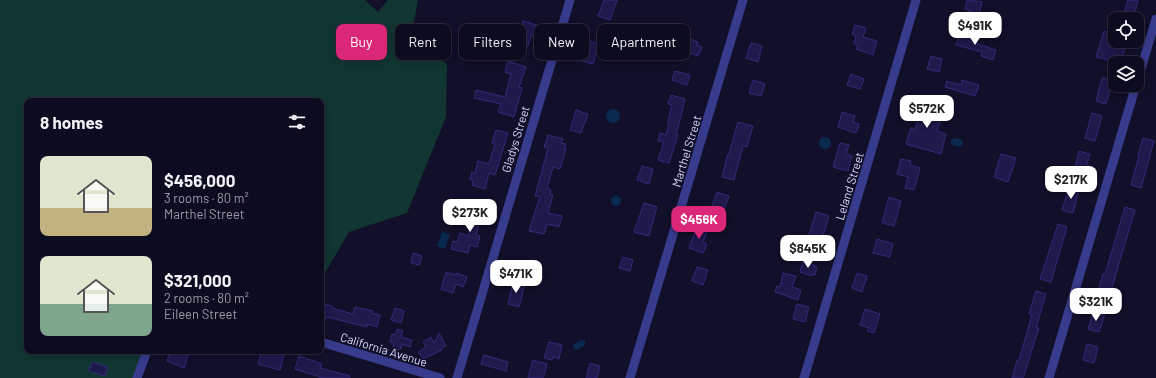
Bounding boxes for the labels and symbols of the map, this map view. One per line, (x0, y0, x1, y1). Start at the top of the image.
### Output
pin: $491K (947, 12, 1003, 46)
pin: $572K (899, 95, 955, 129)
street label: Gladys Street (498, 104, 532, 174)
street label: Marthel Street (668, 113, 704, 189)
street label: Leland Street (832, 150, 866, 222)
pin: $217K (1043, 166, 1099, 200)
pin: $273K (442, 199, 498, 233)
pin: $456K (671, 206, 727, 240)
pin: $845K (780, 235, 836, 269)
pin: $471K (488, 260, 544, 294)
pin: $321K (1068, 288, 1124, 322)
street label: California Avenue (339, 329, 429, 369)

